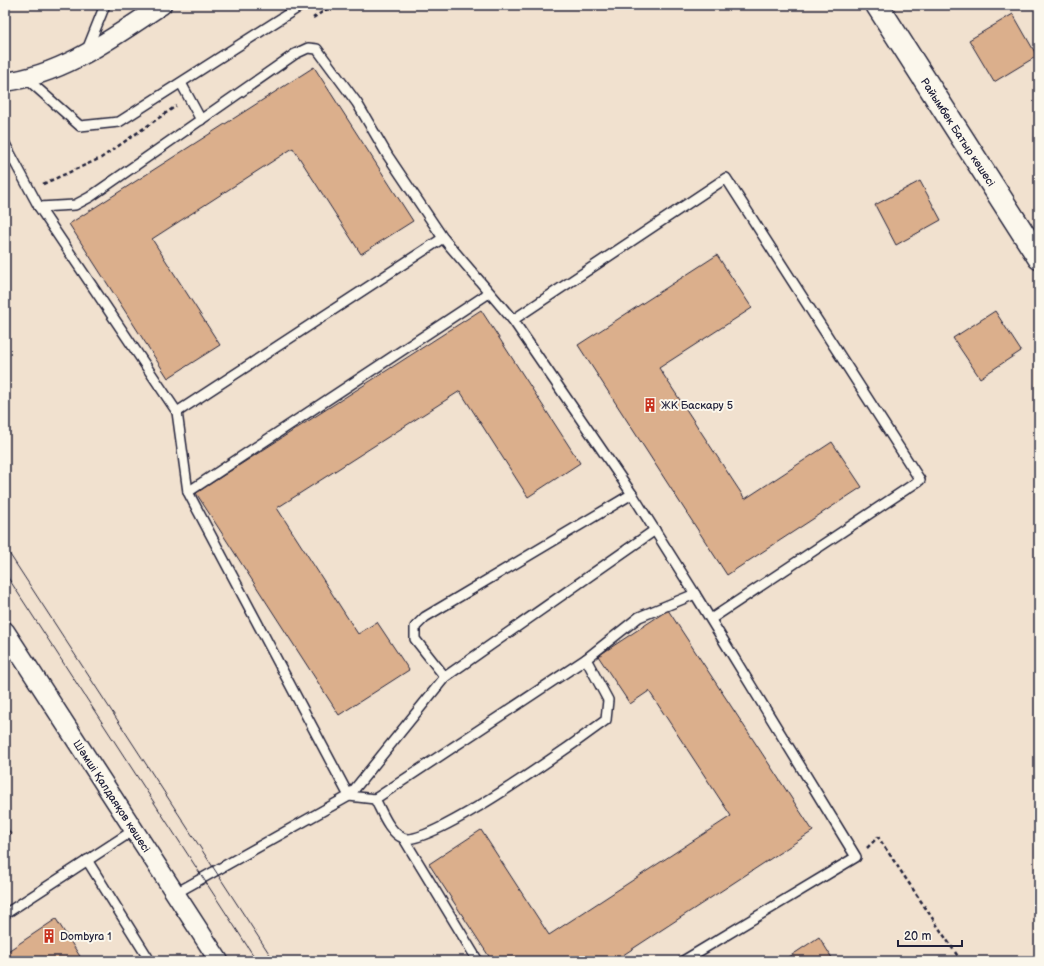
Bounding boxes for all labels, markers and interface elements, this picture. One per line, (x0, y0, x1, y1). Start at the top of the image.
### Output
street label: Райымбек Батыр көшесі (918, 76, 998, 189)
building icon: ЖК Баскару 5 (642, 397, 658, 413)
place label: ЖК Баскару 5 (661, 399, 733, 412)
street label: Шәмші Қалдаяқов көшесі (70, 738, 153, 855)
scale bar (898, 922, 962, 948)
building icon: Dombyra 1 (41, 928, 57, 944)
text: 20 m (904, 929, 931, 944)
place label: Dombyra 1 (60, 930, 112, 943)

